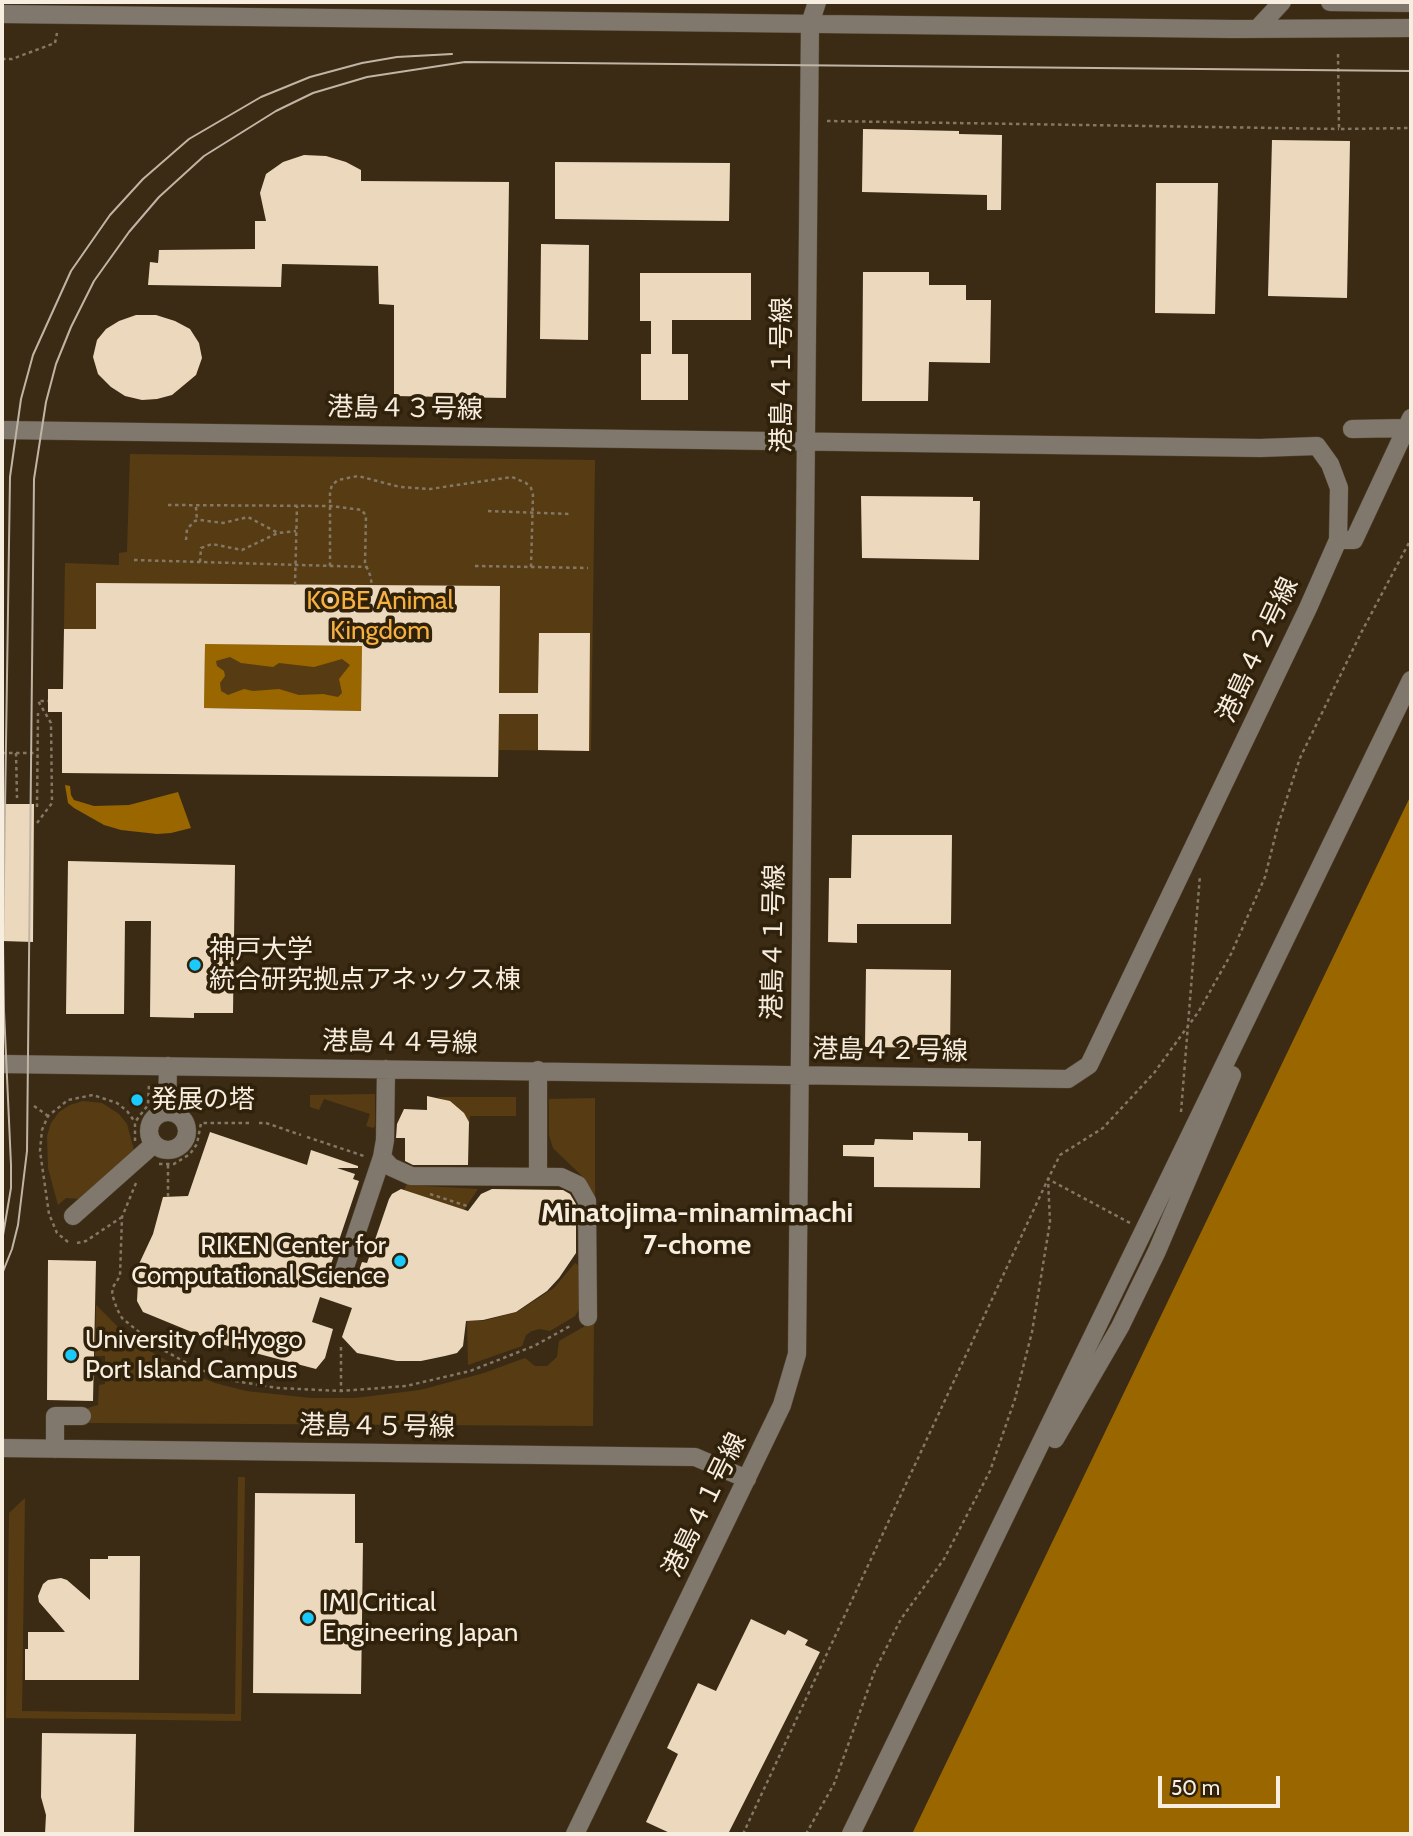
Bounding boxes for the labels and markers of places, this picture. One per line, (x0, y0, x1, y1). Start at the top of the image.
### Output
place label: 神戸大学 統合研究拠点アネックス棟 (209, 934, 521, 996)
marker: 神戸大学 統合研究拠点アネックス棟 (187, 957, 203, 973)
place label: 発展の塔 (151, 1084, 255, 1116)
marker: 発展の塔 (129, 1092, 145, 1108)
place label: RIKEN Center for Computational Science (131, 1230, 386, 1292)
marker: RIKEN Center for Computational Science (392, 1253, 408, 1269)
place label: University of Hyogo Port Island Campus (85, 1324, 303, 1386)
marker: University of Hyogo Port Island Campus (63, 1347, 79, 1363)
place label: IMI Critical Engineering Japan (322, 1587, 518, 1648)
marker: IMI Critical Engineering Japan (300, 1610, 316, 1626)

